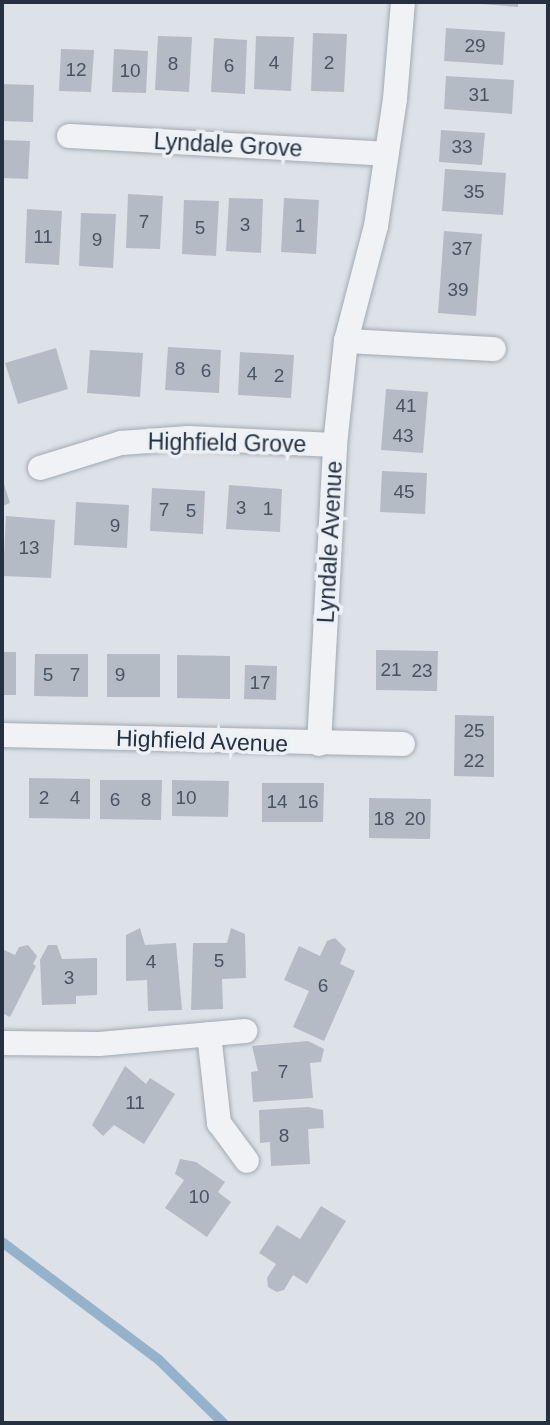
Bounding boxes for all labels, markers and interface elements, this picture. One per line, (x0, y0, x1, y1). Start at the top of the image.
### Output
house number: 29 (464, 35, 486, 57)
house number: 4 (269, 52, 279, 74)
house number: 2 (324, 52, 334, 74)
house number: 8 (168, 53, 178, 75)
house number: 6 (224, 55, 234, 77)
house number: 12 (65, 59, 87, 81)
house number: 10 (119, 60, 141, 82)
house number: 31 (468, 84, 490, 106)
street label: Lyndale Grove (153, 127, 303, 163)
house number: 33 (451, 136, 473, 158)
house number: 35 (463, 181, 485, 203)
house number: 7 (139, 211, 149, 233)
house number: 3 (240, 214, 250, 236)
house number: 1 (295, 215, 305, 237)
house number: 5 (195, 217, 205, 239)
house number: 11 (33, 226, 53, 248)
house number: 9 (92, 229, 102, 251)
house number: 37 (451, 238, 473, 260)
house number: 39 (447, 279, 469, 301)
house number: 8 (175, 358, 185, 380)
house number: 6 (201, 360, 211, 382)
house number: 4 (247, 363, 257, 385)
house number: 2 (274, 365, 284, 387)
house number: 41 (395, 395, 417, 417)
house number: 43 (392, 425, 414, 447)
street label: Highfield Grove (148, 428, 306, 458)
street label: Lyndale Avenue (312, 460, 348, 624)
house number: 45 (393, 481, 415, 503)
house number: 3 (236, 497, 246, 519)
house number: 1 (263, 498, 273, 520)
house number: 7 (159, 499, 169, 521)
house number: 5 (186, 500, 196, 522)
house number: 9 (110, 515, 120, 537)
house number: 13 (18, 537, 40, 559)
house number: 21 (380, 659, 402, 681)
house number: 23 (411, 660, 433, 682)
house number: 5 (43, 664, 53, 686)
house number: 7 (70, 664, 80, 686)
house number: 9 (115, 664, 125, 686)
house number: 17 (249, 672, 271, 694)
house number: 25 (463, 720, 485, 742)
street label: Highfield Avenue (115, 724, 289, 758)
house number: 22 (463, 750, 485, 772)
house number: 2 (39, 787, 49, 809)
house number: 4 (70, 787, 80, 809)
house number: 10 (175, 787, 197, 809)
house number: 6 (110, 789, 120, 811)
house number: 8 (141, 789, 151, 811)
house number: 14 (266, 791, 288, 813)
house number: 16 (297, 791, 319, 813)
house number: 18 (373, 808, 395, 830)
house number: 20 (404, 808, 426, 830)
house number: 5 (214, 950, 224, 972)
house number: 4 (146, 951, 156, 973)
house number: 3 (64, 967, 74, 989)
house number: 6 (318, 975, 328, 997)
house number: 7 (278, 1061, 288, 1083)
house number: 11 (125, 1092, 145, 1114)
house number: 8 (279, 1125, 289, 1147)
house number: 10 (188, 1186, 210, 1208)

